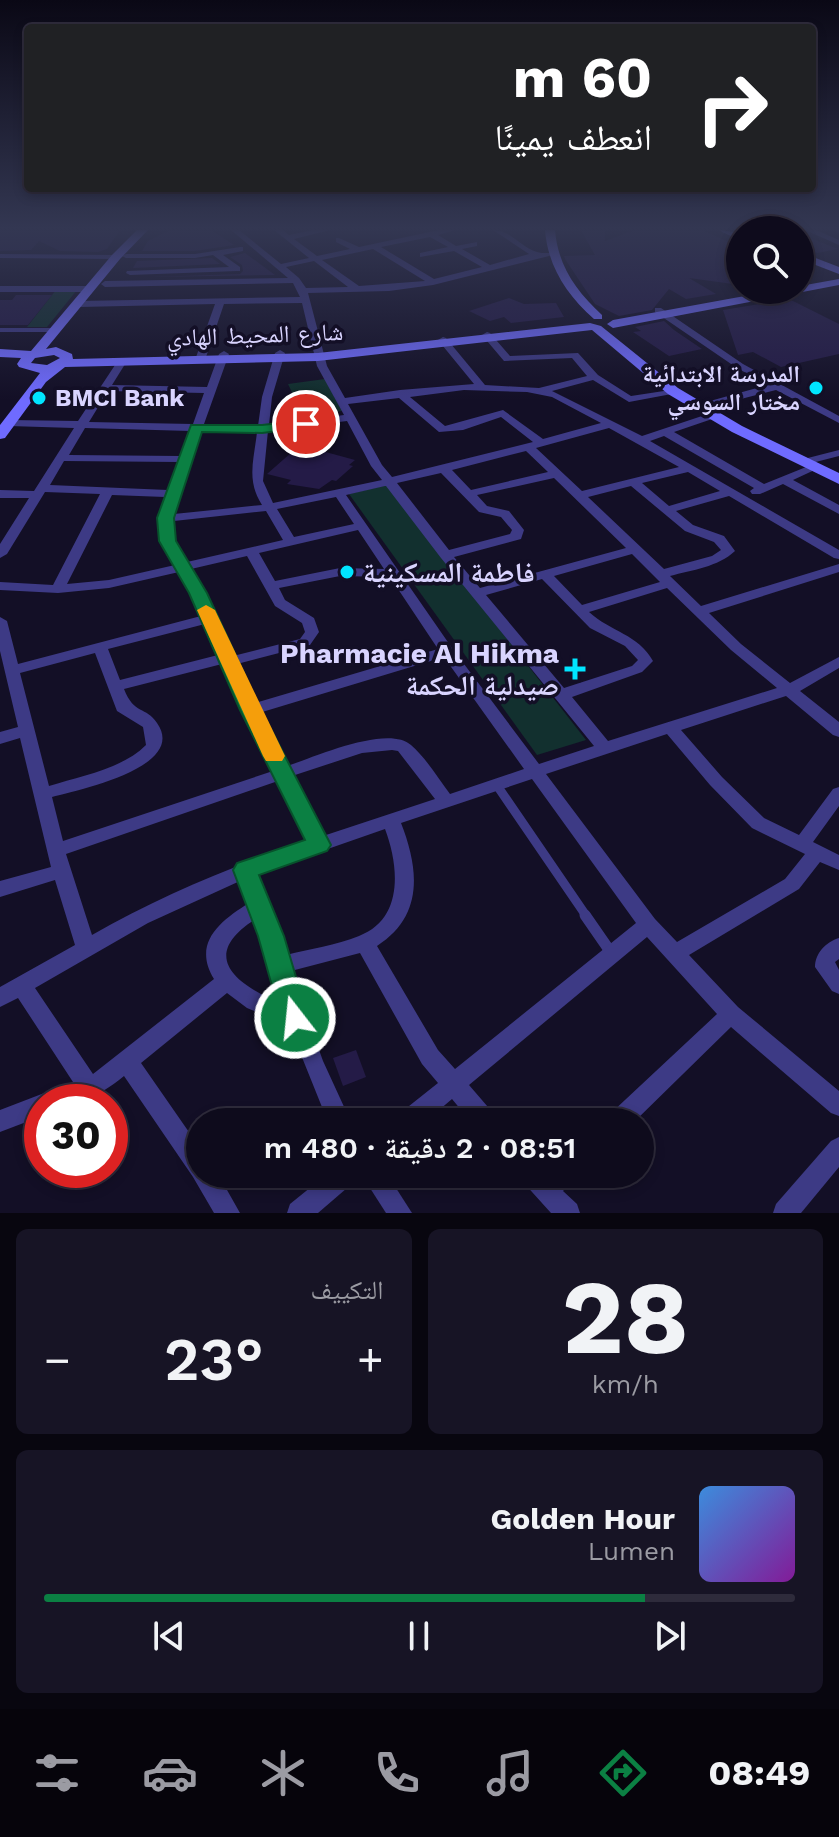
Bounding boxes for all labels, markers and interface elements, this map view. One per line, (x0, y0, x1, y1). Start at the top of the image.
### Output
text: 60 m (513, 45, 652, 111)
icon: right (680, 56, 784, 160)
text: انعطف يمينًا (494, 117, 652, 159)
map controls (726, 216, 814, 304)
button: search (726, 216, 814, 304)
street label: شارع المحيط الهادي (166, 318, 344, 357)
place label: المدرسة الابتدائية مختار السوسي (642, 360, 800, 421)
marker: المدرسة الابتدائية مختار السوسي (807, 379, 825, 397)
place label: BMCI Bank (55, 384, 184, 412)
marker: BMCI Bank (30, 389, 48, 407)
pin (272, 390, 340, 458)
icon: arrive (284, 402, 328, 446)
place label: فاطمة المسكينية (363, 556, 535, 589)
marker: فاطمة المسكينية (338, 563, 356, 581)
place label: Pharmacie Al Hikma صيدلية الحكمة (280, 637, 560, 702)
marker: Pharmacie Al Hikma صيدلية الحكمة (566, 660, 584, 678)
position arrow (253, 976, 337, 1060)
speed limit sign: 30 (24, 1084, 128, 1188)
text: 08:51 · 2 دقيقة · 480 m (264, 1130, 576, 1165)
text: 28 (562, 1256, 689, 1378)
text: التكييف (311, 1275, 384, 1305)
text: 23° (164, 1324, 264, 1395)
text: − (44, 1334, 71, 1386)
text: + (357, 1334, 383, 1386)
text: km/h (592, 1369, 659, 1399)
text: Golden Hour (491, 1501, 675, 1536)
text: Lumen (588, 1536, 675, 1566)
icon: previous (147, 1614, 191, 1658)
icon: pause (397, 1614, 441, 1658)
icon: next (648, 1614, 692, 1658)
icon: filters (29, 1745, 85, 1801)
icon: car (142, 1745, 198, 1801)
icon: climate (255, 1745, 311, 1801)
icon: phone (369, 1745, 425, 1801)
icon: music (482, 1745, 538, 1801)
icon: directions (595, 1745, 651, 1801)
text: 08:49 (708, 1752, 810, 1794)

